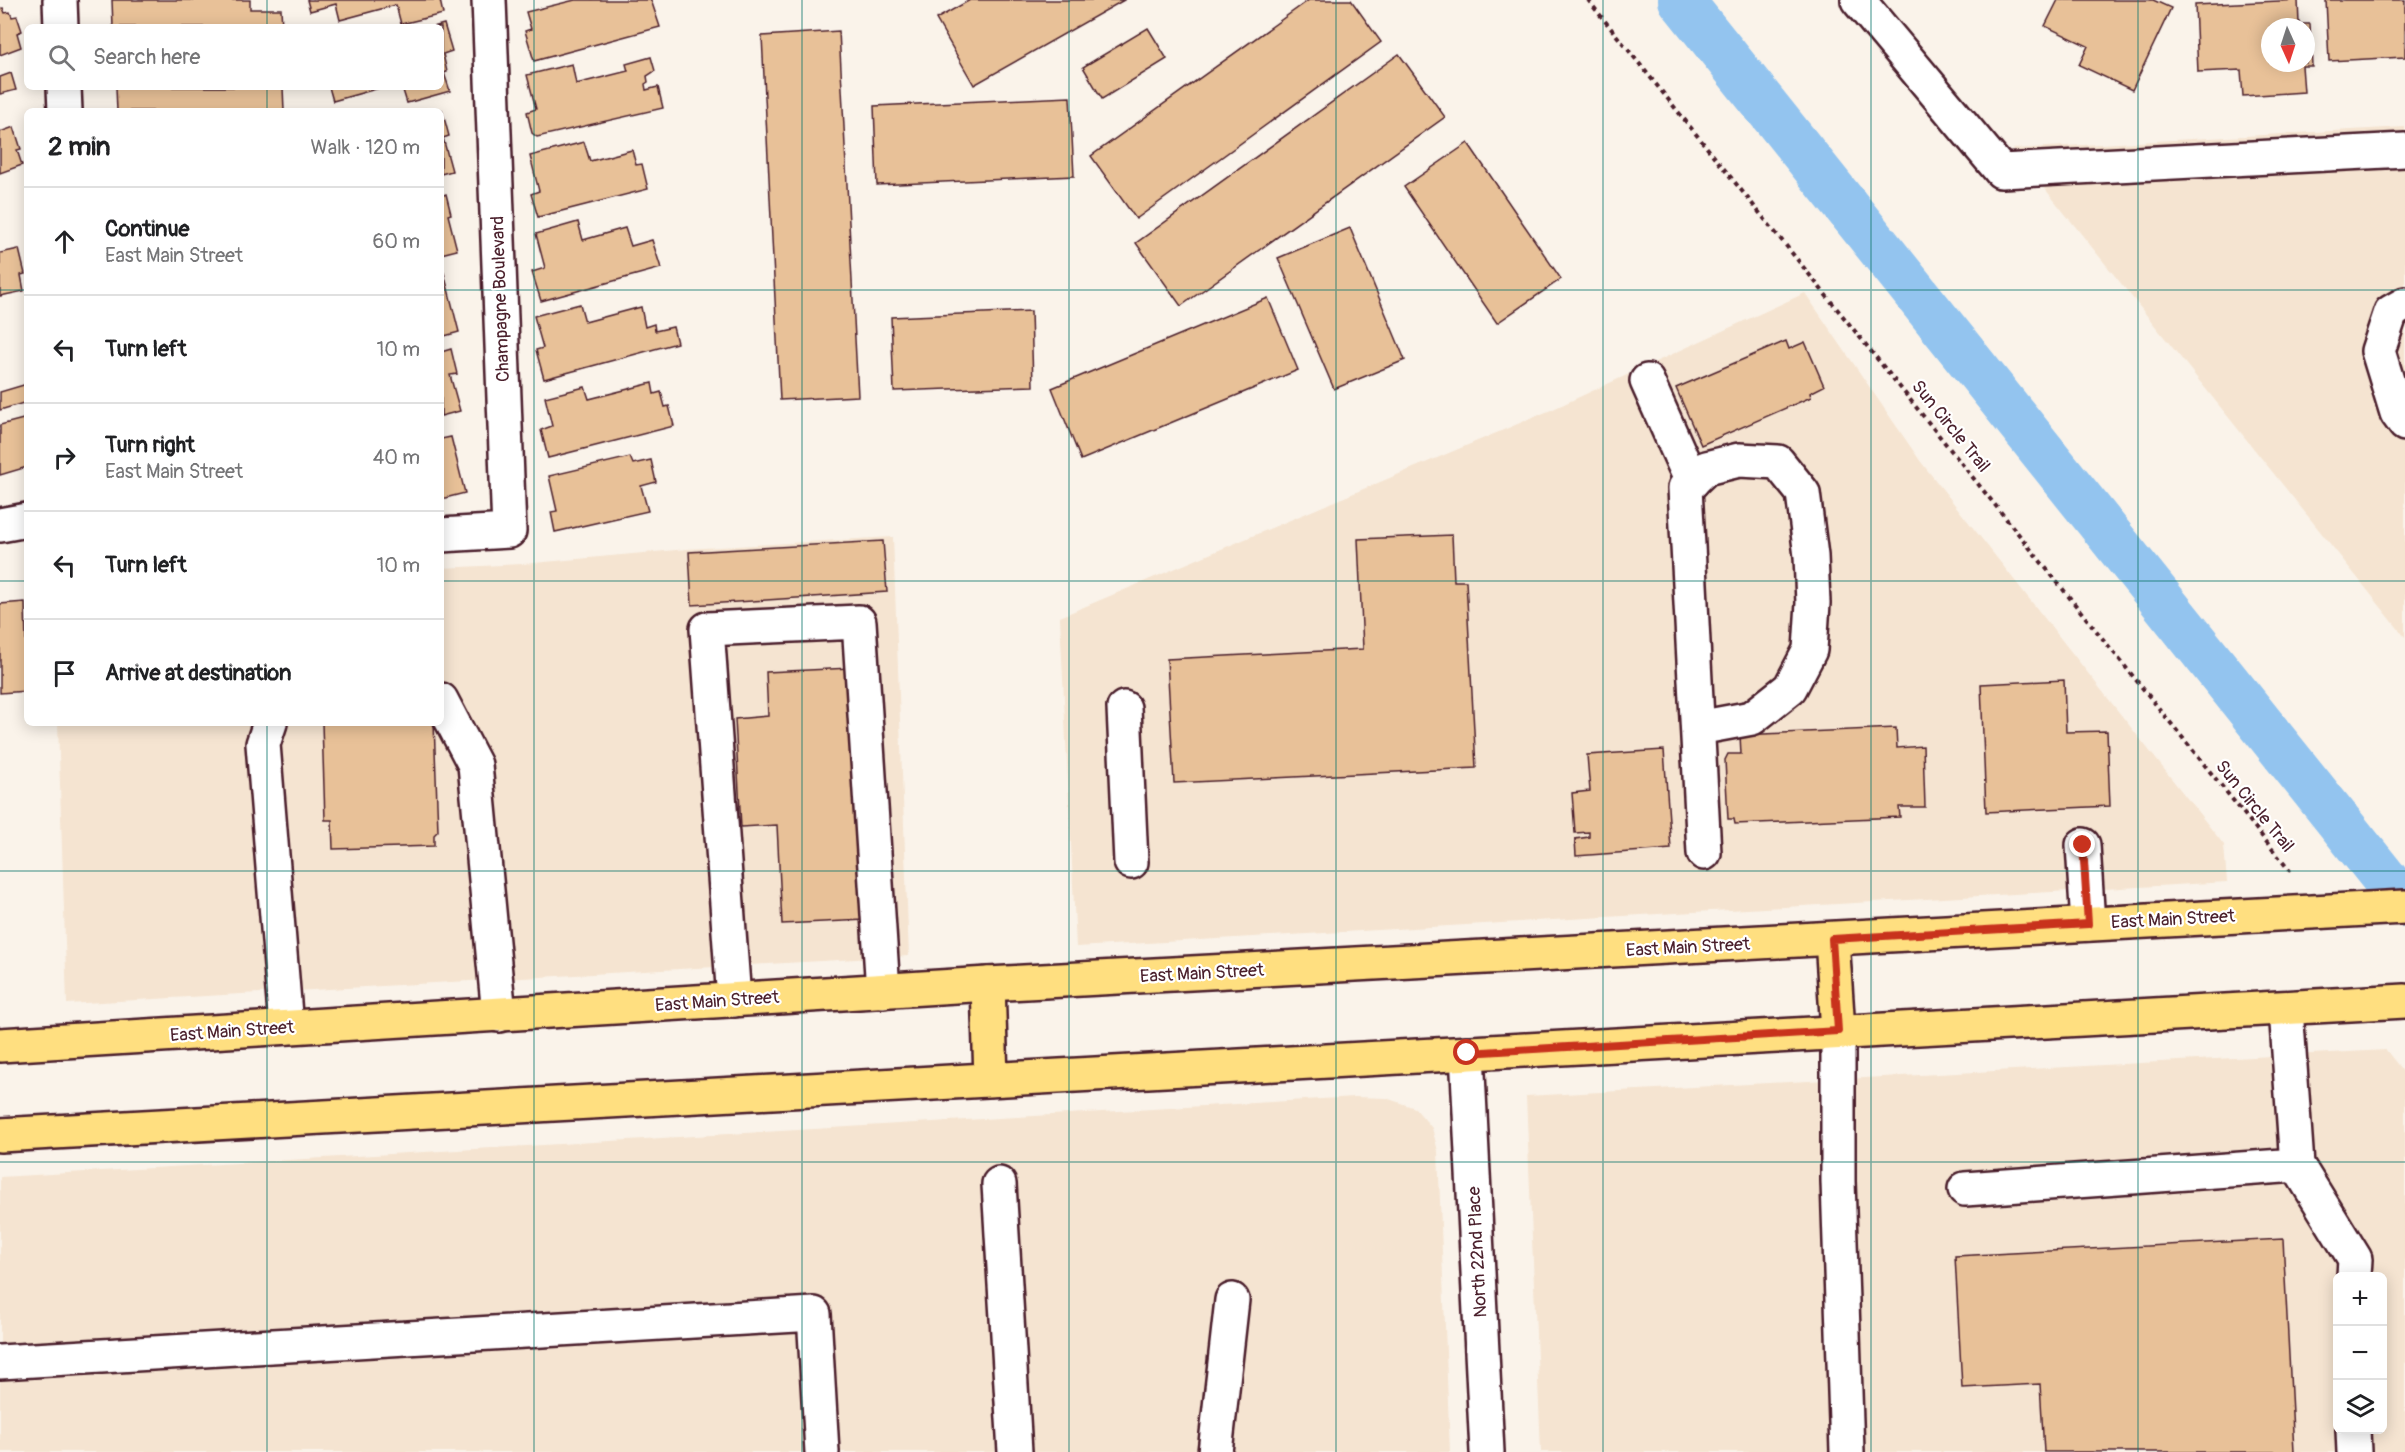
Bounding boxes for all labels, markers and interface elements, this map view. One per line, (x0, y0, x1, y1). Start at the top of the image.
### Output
north arrow (2261, 18, 2315, 72)
search box (24, 24, 444, 90)
icon: search (45, 41, 78, 74)
text: Search here (93, 43, 200, 71)
text: 2 min (48, 131, 110, 163)
text: Walk · 120 m (311, 135, 420, 160)
text: Continue (105, 215, 189, 243)
street label: Champagne Boulevard (486, 216, 515, 382)
icon: ahead (48, 225, 81, 258)
text: 60 m (373, 229, 420, 254)
text: East Main Street (105, 243, 243, 268)
icon: left (48, 333, 81, 366)
text: Turn left (105, 335, 187, 363)
text: 10 m (376, 337, 420, 362)
street label: Sun Circle Trail (1906, 375, 1995, 477)
text: Turn right (105, 431, 195, 459)
icon: right (48, 441, 81, 474)
text: 40 m (373, 445, 420, 470)
text: East Main Street (105, 459, 243, 484)
icon: left (48, 549, 81, 582)
text: Turn left (105, 551, 187, 579)
text: 10 m (376, 553, 420, 578)
icon: arrive (48, 657, 81, 690)
text: Arrive at destination (105, 659, 291, 687)
street label: Sun Circle Trail (2210, 755, 2299, 857)
route end (2069, 831, 2095, 857)
street label: East Main Street (2110, 905, 2236, 934)
street label: East Main Street (1625, 933, 1751, 962)
street label: East Main Street (1139, 959, 1265, 988)
street label: East Main Street (654, 986, 781, 1017)
street label: East Main Street (169, 1016, 296, 1047)
route start (1453, 1039, 1479, 1065)
street label: North 22nd Place (1463, 1186, 1492, 1318)
map controls (2333, 1272, 2387, 1434)
button: + (2333, 1272, 2387, 1326)
button: − (2333, 1326, 2387, 1380)
button: layers (2333, 1380, 2387, 1434)

